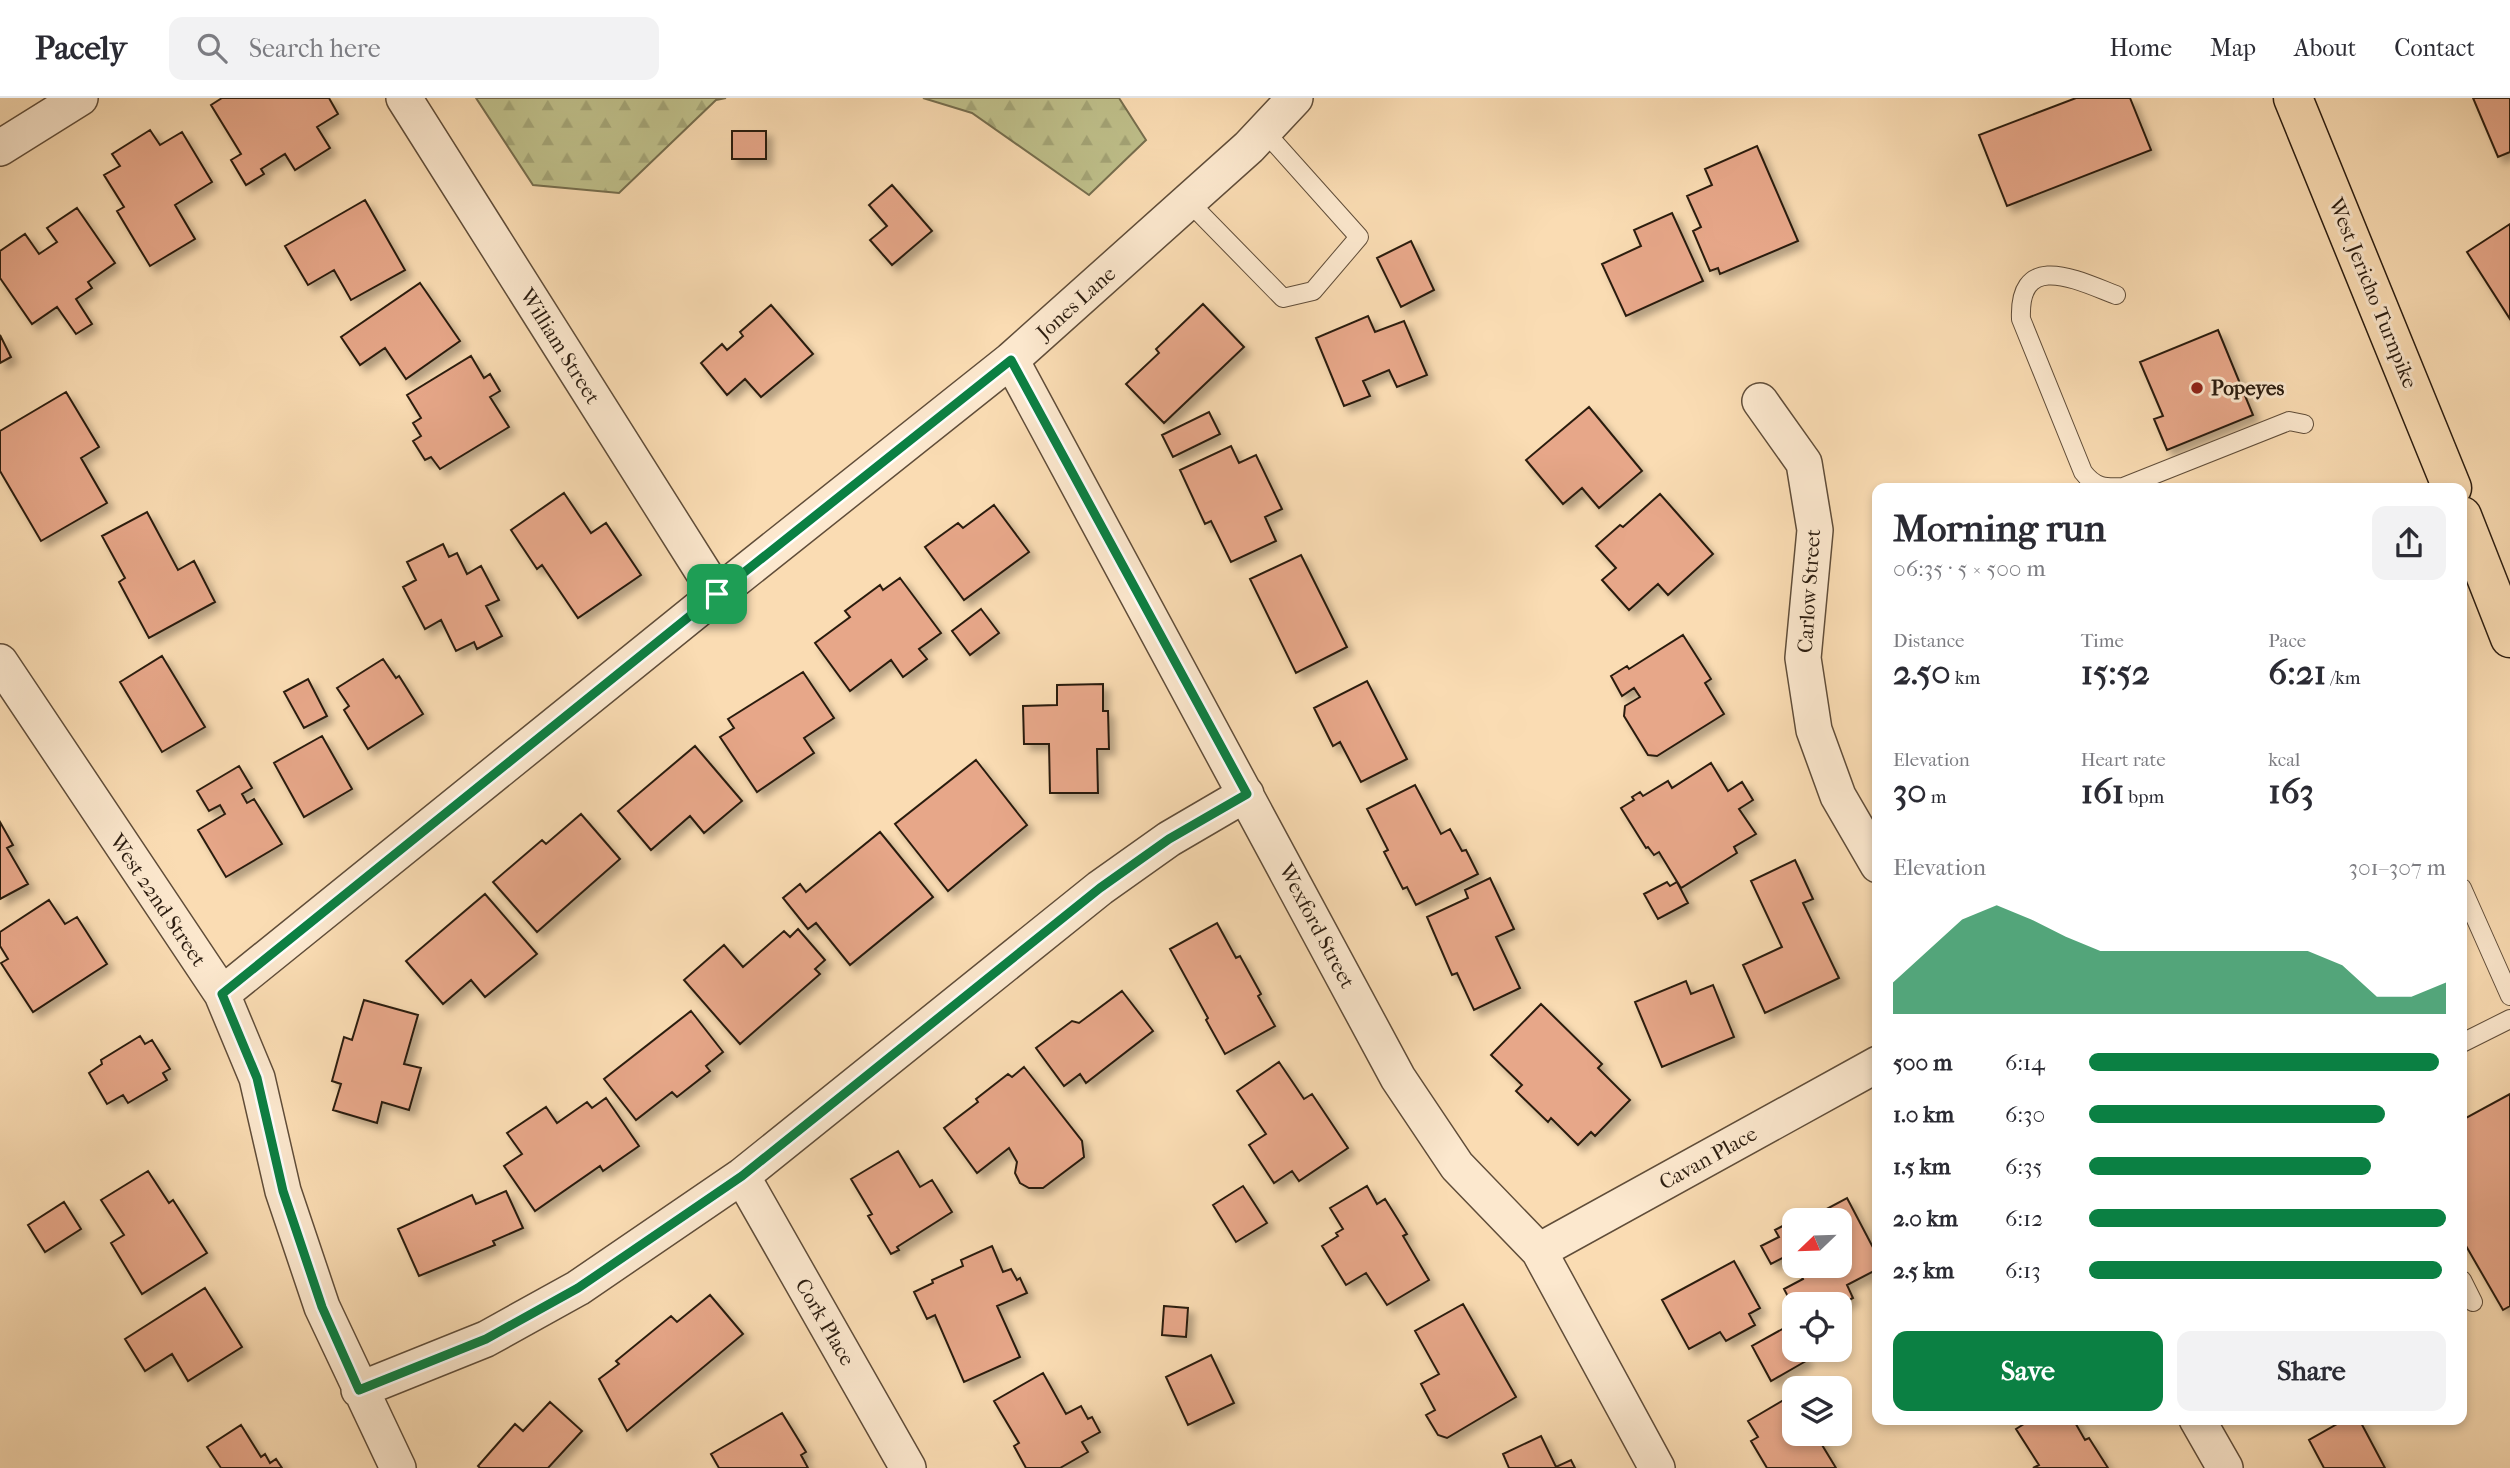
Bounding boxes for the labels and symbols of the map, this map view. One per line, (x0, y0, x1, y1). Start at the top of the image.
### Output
street label: West Jericho Turnpike (2323, 193, 2422, 392)
street label: Jones Lane (1030, 261, 1120, 346)
street label: William Street (514, 283, 605, 409)
place label: Popeyes (2211, 376, 2284, 400)
marker: Popeyes (2189, 380, 2205, 396)
street label: Carlow Street (1793, 528, 1825, 654)
pin (687, 564, 747, 624)
street label: West 22nd Street (104, 828, 211, 971)
street label: Wexford Street (1274, 859, 1360, 993)
street label: Cavan Place (1655, 1121, 1761, 1195)
north arrow (1782, 1208, 1852, 1278)
street label: Cork Place (790, 1274, 860, 1370)

